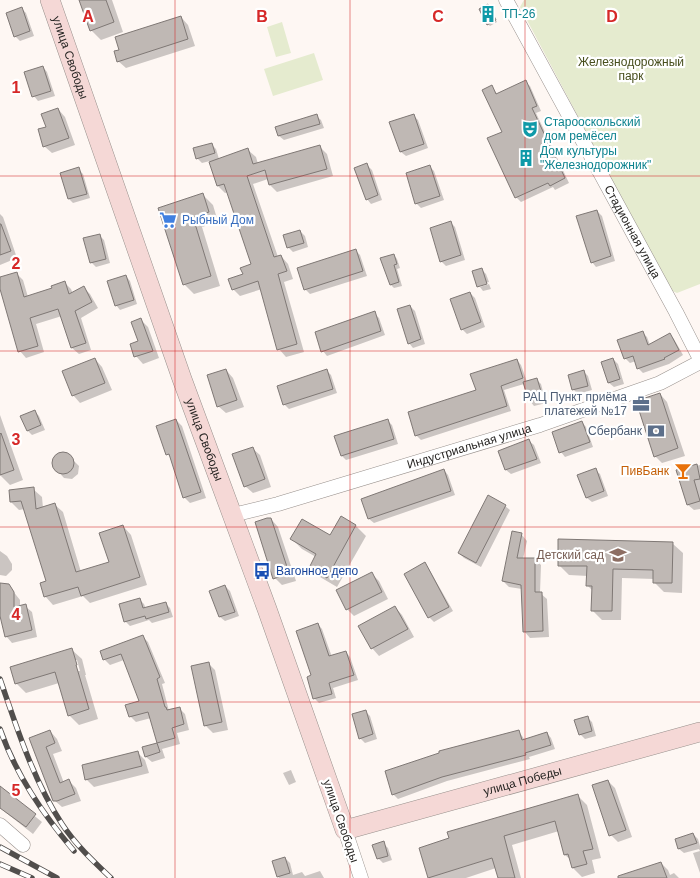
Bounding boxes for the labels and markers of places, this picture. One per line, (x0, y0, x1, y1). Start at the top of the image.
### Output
building icon: ТП-26 (478, 4, 498, 24)
place label: ТП-26 (502, 7, 536, 21)
place label: Старооскольский дом ремёсел (544, 115, 640, 143)
theatre icon: Старооскольский дом ремёсел (520, 119, 540, 139)
place label: Дом культуры "Железнодорожник" (540, 144, 651, 172)
building icon: Дом культуры "Железнодорожник" (516, 148, 536, 168)
supermarket icon: Рыбный Дом (158, 210, 178, 230)
place label: Рыбный Дом (182, 213, 254, 227)
place label: РАЦ Пункт приёма платежей №17 (523, 390, 627, 418)
office icon: РАЦ Пункт приёма платежей №17 (631, 394, 651, 414)
bank icon: Сбербанк (646, 421, 666, 441)
place label: Сбербанк (588, 424, 643, 438)
bar icon: ПивБанк (673, 461, 693, 481)
place label: ПивБанк (621, 464, 670, 478)
school or university icon: Детский сад (608, 545, 628, 565)
place label: Детский сад (537, 548, 604, 562)
bus stop icon: Вагонное депо (252, 561, 272, 581)
place label: Вагонное депо (276, 564, 359, 578)

